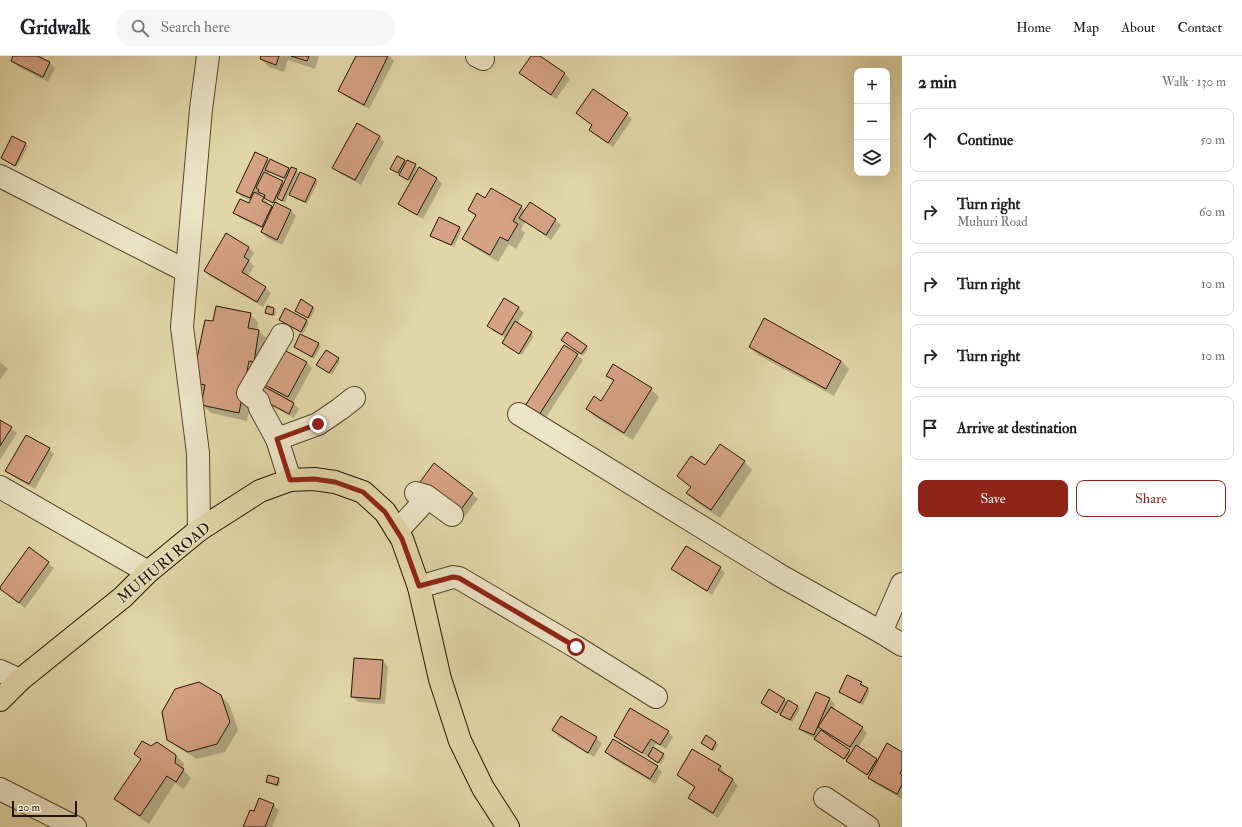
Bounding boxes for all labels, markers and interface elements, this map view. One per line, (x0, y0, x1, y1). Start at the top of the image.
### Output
search box (115, 10, 395, 46)
text: Gridwalk (20, 16, 91, 40)
icon: search (129, 17, 151, 39)
text: Search here (161, 18, 230, 37)
text: Home (1016, 19, 1051, 36)
text: Map (1073, 19, 1099, 36)
text: About (1121, 19, 1155, 36)
text: Contact (1177, 19, 1222, 36)
map controls (854, 68, 890, 176)
button: + (854, 68, 890, 104)
text: 2 min (918, 72, 957, 93)
text: Walk · 130 m (1162, 74, 1226, 90)
button: − (854, 104, 890, 140)
icon: ahead (919, 129, 941, 151)
text: Continue (957, 131, 1013, 150)
text: 50 m (1200, 132, 1225, 148)
button: layers (854, 140, 890, 176)
text: Turn right (957, 195, 1020, 214)
icon: right (919, 201, 941, 223)
text: 60 m (1199, 204, 1225, 220)
text: Muhuri Road (957, 214, 1028, 230)
icon: right (919, 273, 941, 295)
text: Turn right (957, 275, 1020, 294)
text: 10 m (1201, 276, 1225, 292)
icon: right (919, 345, 941, 367)
text: Turn right (957, 347, 1020, 366)
text: 10 m (1201, 348, 1225, 364)
route end (309, 415, 327, 433)
icon: arrive (919, 417, 941, 439)
text: Arrive at destination (957, 419, 1077, 438)
button: Save (918, 480, 1068, 517)
button: Share (1076, 480, 1226, 517)
street label: MUHURI ROAD (113, 518, 215, 608)
route start (567, 638, 585, 656)
scale bar (12, 799, 77, 818)
text: 20 m (18, 801, 40, 814)

